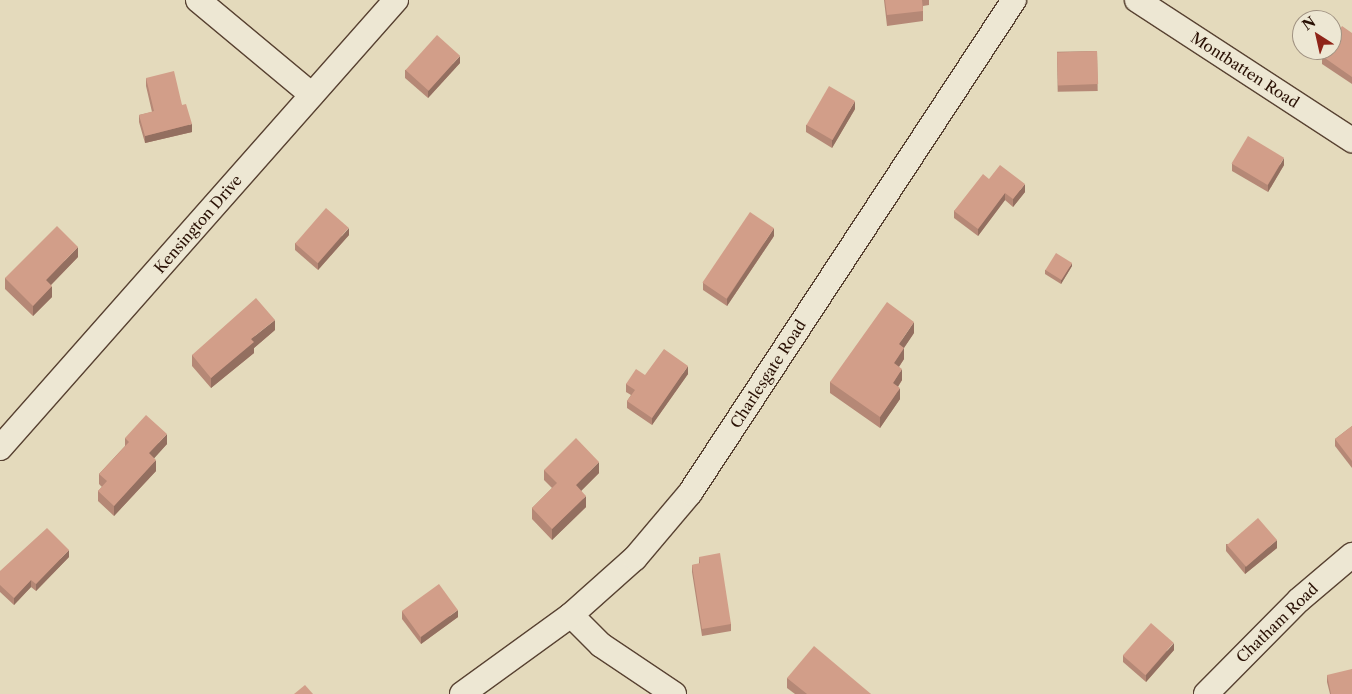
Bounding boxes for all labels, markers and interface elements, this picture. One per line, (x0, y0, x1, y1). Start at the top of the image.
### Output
north arrow (1292, 10, 1342, 60)
text: N (1299, 13, 1319, 34)
street label: Montbatten Road (1188, 28, 1302, 112)
street label: Kensington Drive (150, 171, 246, 277)
street label: Charlesgate Road (726, 317, 810, 431)
street label: Chatham Road (1232, 580, 1322, 666)

